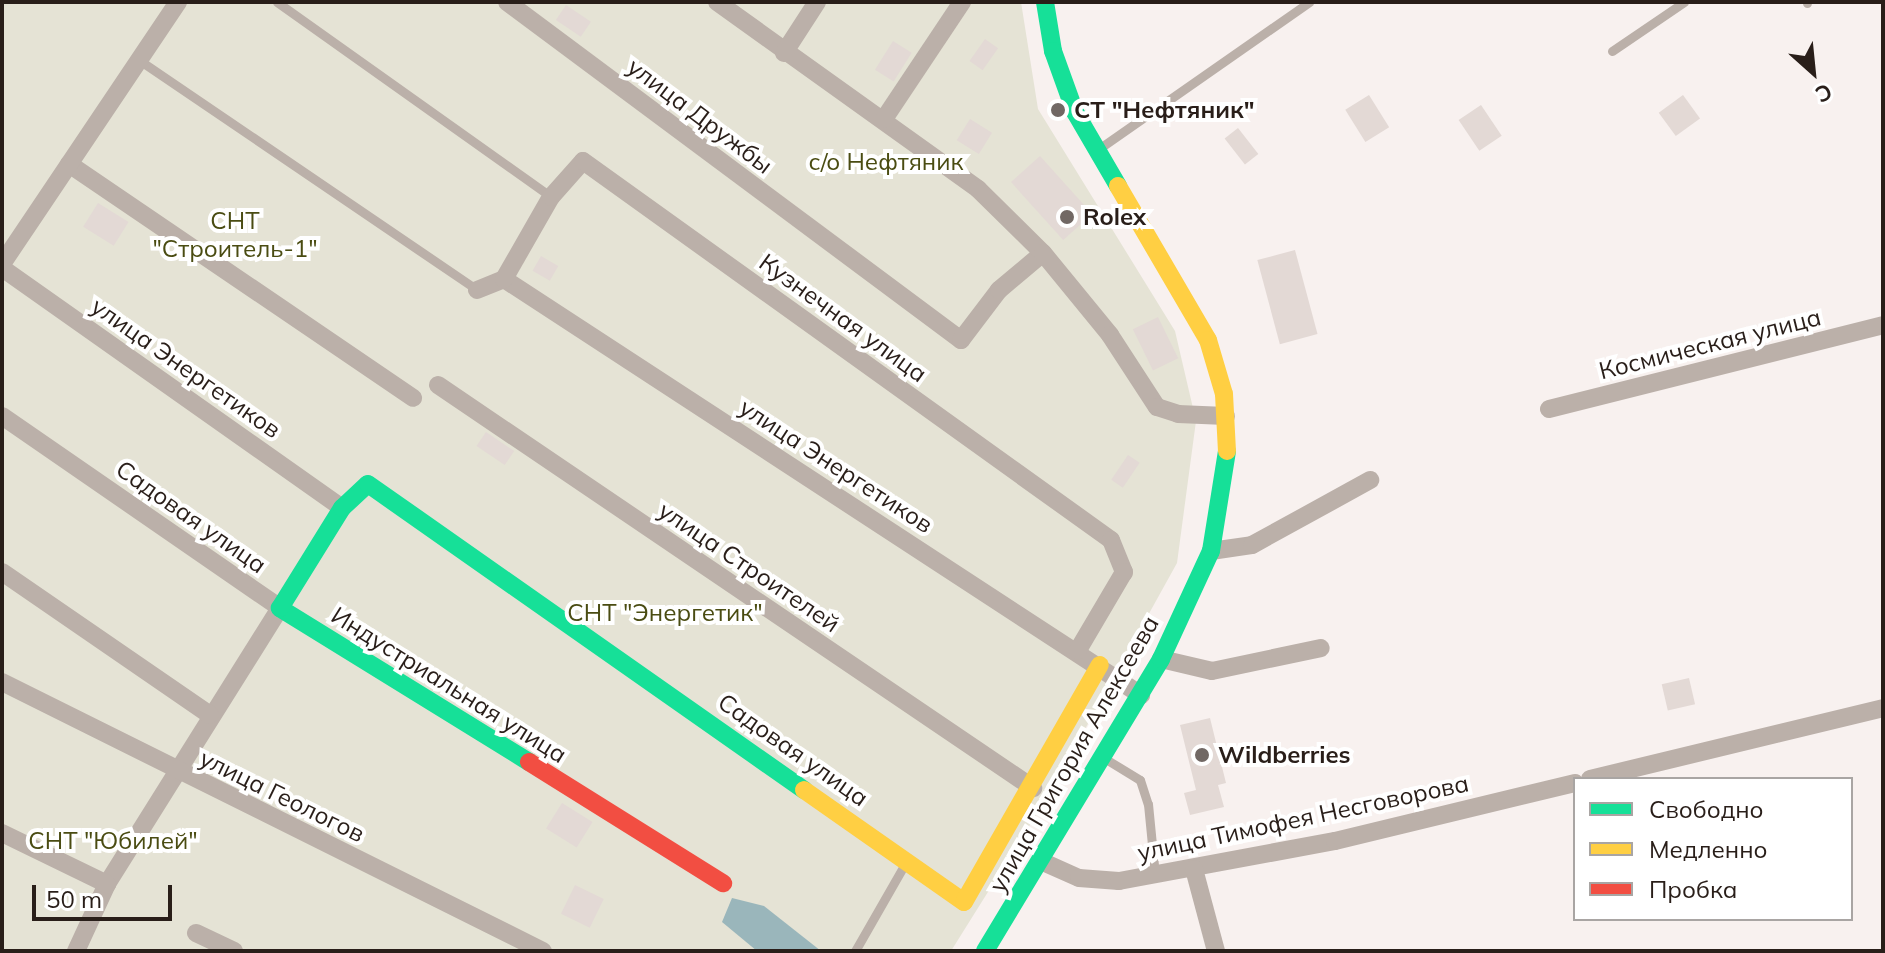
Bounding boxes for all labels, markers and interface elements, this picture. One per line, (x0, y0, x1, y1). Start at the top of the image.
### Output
north arrow (1773, 32, 1853, 112)
street label: улица Дружбы (622, 52, 778, 180)
text: С (1811, 77, 1837, 109)
place label: СТ "Нефтяник" (1074, 96, 1254, 124)
marker: СТ "Нефтяник" (1049, 101, 1067, 119)
park label: с/о Нефтяник (809, 148, 963, 176)
place label: Rolex (1083, 203, 1146, 231)
park label: СНТ "Строитель-1" (152, 207, 318, 263)
marker: Rolex (1058, 208, 1076, 226)
street label: Кузнечная улица (754, 248, 932, 388)
street label: улица Энергетиков (86, 292, 286, 444)
street label: Космическая улица (1596, 302, 1824, 386)
street label: улица Энергетиков (734, 393, 938, 539)
street label: Садовая улица (110, 455, 272, 579)
street label: улица Строителей (653, 496, 845, 638)
park label: СНТ "Энергетик" (567, 599, 763, 627)
street label: Индустриальная улица (326, 601, 572, 769)
street label: улица Григория Алексеева (983, 611, 1165, 897)
street label: Садовая улица (712, 688, 874, 812)
place label: Wildberries (1218, 741, 1351, 769)
street label: улица Геологов (195, 744, 369, 848)
marker: Wildberries (1193, 746, 1211, 764)
street label: улица Тимофея Несговорова (1135, 769, 1471, 867)
legend (1573, 777, 1853, 921)
text: Свободно (1649, 794, 1764, 824)
park label: СНТ "Юбилей" (28, 827, 198, 855)
text: Медленно (1649, 834, 1768, 864)
scale bar (36, 869, 176, 919)
text: Пробка (1649, 874, 1737, 904)
text: 50 m (46, 884, 102, 914)

